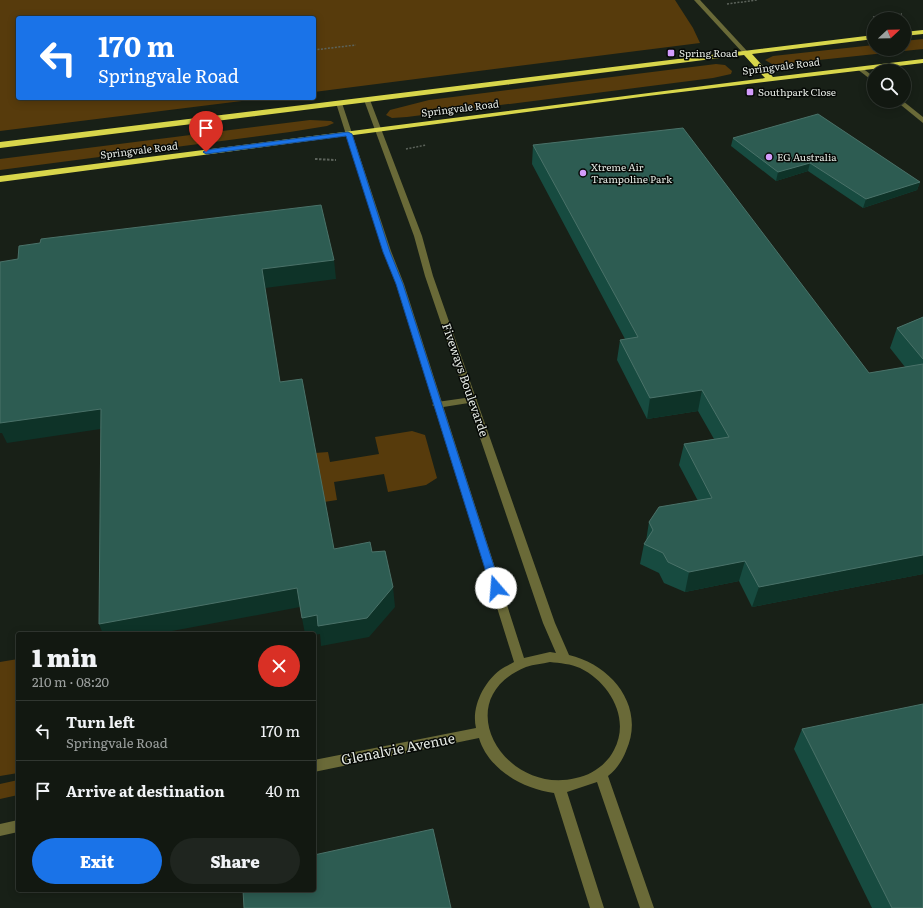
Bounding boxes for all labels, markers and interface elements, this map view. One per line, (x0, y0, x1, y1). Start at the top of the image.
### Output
north arrow (867, 12, 911, 56)
map controls (867, 12, 911, 108)
text: 170 m (98, 24, 175, 66)
icon: left (32, 32, 84, 84)
place label: Spring Road (679, 45, 738, 60)
marker: Spring Road (666, 48, 676, 58)
street label: Springvale Road (741, 53, 821, 78)
text: Springvale Road (98, 62, 239, 89)
button: search (867, 64, 911, 108)
place label: Southpark Close (758, 84, 836, 99)
marker: Southpark Close (745, 87, 755, 97)
street label: Springvale Road (420, 95, 500, 120)
pin (189, 111, 223, 152)
icon: arrive (195, 117, 217, 139)
street label: Springvale Road (99, 137, 179, 162)
place label: EG Australia (777, 149, 837, 164)
marker: EG Australia (764, 152, 774, 162)
place label: Xtreme Air Trampoline Park (591, 159, 673, 186)
marker: Xtreme Air Trampoline Park (578, 168, 588, 178)
street label: Fiveways Boulevarde (438, 320, 494, 439)
position arrow (475, 567, 517, 609)
text: 1 min (32, 639, 97, 674)
button: close (258, 645, 300, 687)
text: 210 m · 08:20 (32, 672, 109, 691)
text: Turn left (66, 710, 135, 733)
text: 170 m (261, 719, 300, 742)
icon: left (32, 720, 54, 742)
street label: Glenalvie Avenue (339, 727, 456, 769)
text: Springvale Road (66, 733, 168, 752)
text: Arrive at destination (66, 779, 225, 802)
text: 40 m (266, 779, 300, 802)
icon: arrive (32, 780, 54, 802)
button: Exit (32, 838, 162, 884)
button: Share (170, 838, 300, 884)

